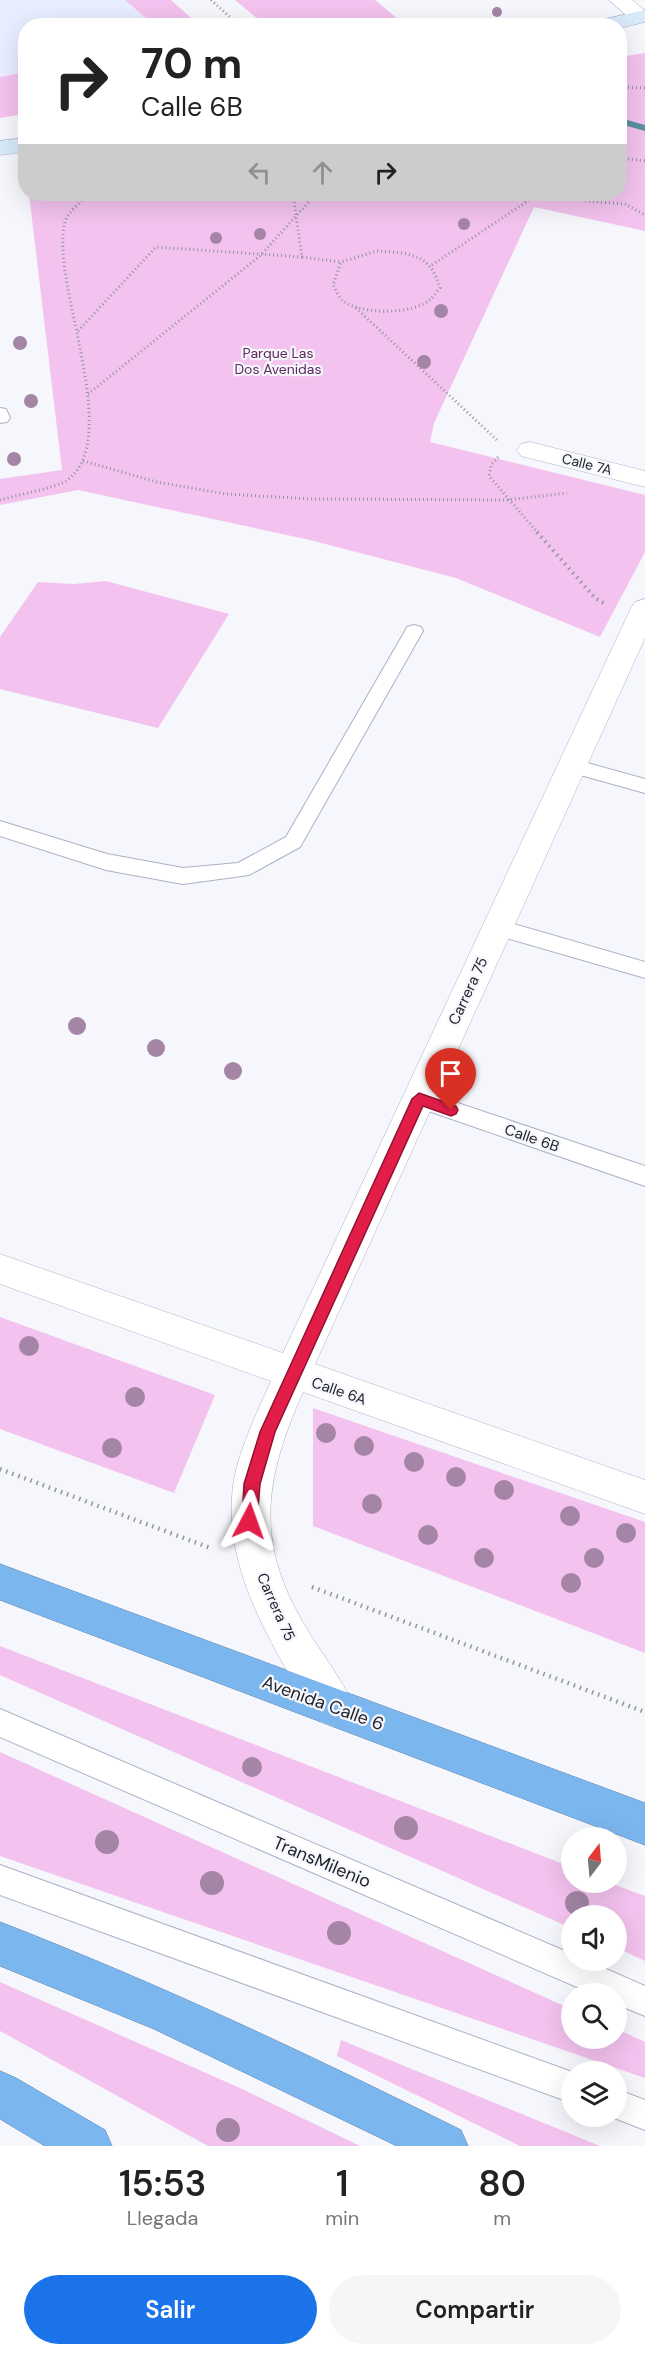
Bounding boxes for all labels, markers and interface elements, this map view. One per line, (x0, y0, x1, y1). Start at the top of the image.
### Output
text: 70 m (141, 36, 242, 91)
icon: right (42, 42, 120, 120)
text: Calle 6B (141, 89, 243, 124)
icon: left (243, 156, 276, 189)
icon: ahead (306, 156, 339, 189)
icon: right (369, 156, 402, 189)
park label: Parque Las Dos Avenidas (234, 344, 322, 378)
street label: Calle 7A (560, 449, 614, 479)
street label: Carrera 75 (444, 954, 492, 1028)
pin (425, 1048, 476, 1110)
icon: arrive (434, 1057, 467, 1090)
street label: Calle 6B (502, 1119, 562, 1157)
street label: Calle 6A (309, 1372, 369, 1410)
position arrow (217, 1489, 281, 1553)
street label: Carrera 75 (252, 1570, 300, 1644)
street label: Avenida Calle 6 (259, 1670, 387, 1736)
north arrow (561, 1827, 627, 1893)
map controls (561, 1827, 627, 2127)
street label: TransMilenio (269, 1831, 375, 1893)
button: sound (561, 1905, 627, 1971)
button: search (561, 1983, 627, 2049)
button: layers (561, 2061, 627, 2127)
text: 15:53 (119, 2160, 206, 2207)
text: 1 (336, 2160, 349, 2207)
text: 80 (478, 2160, 526, 2207)
text: Llegada (127, 2205, 198, 2231)
text: min (325, 2205, 359, 2231)
text: m (493, 2205, 511, 2231)
button: Salir (24, 2275, 317, 2344)
button: Compartir (329, 2275, 621, 2344)

